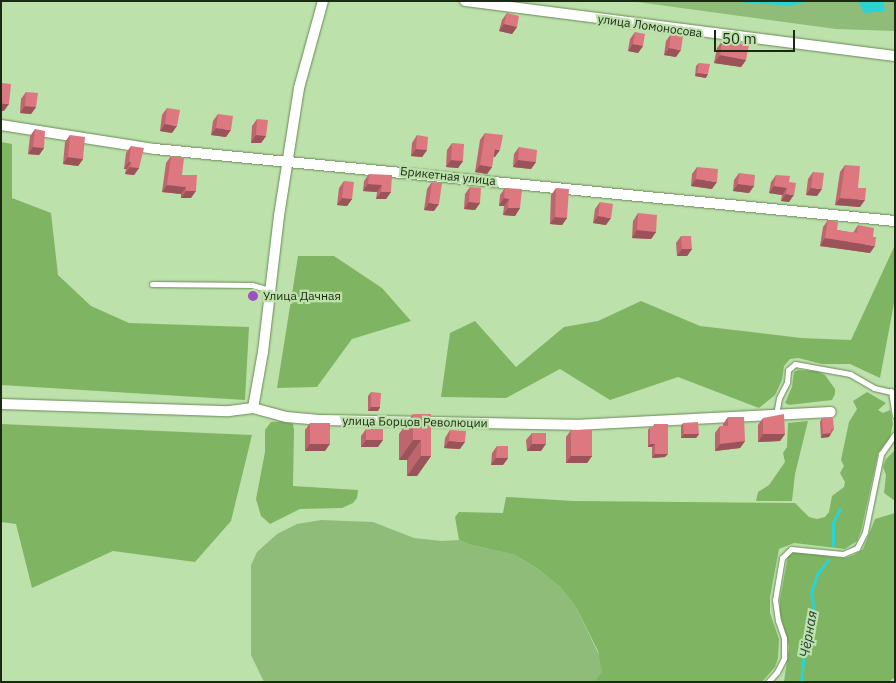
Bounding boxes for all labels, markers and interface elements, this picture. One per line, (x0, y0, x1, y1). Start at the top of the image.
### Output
street label: улица Ломоносова (597, 12, 703, 40)
scale bar (716, 20, 797, 52)
text: 50 m (722, 29, 757, 48)
street label: Брикетная улица (399, 164, 497, 188)
place label: Улица Дачная (263, 289, 341, 303)
marker: Улица Дачная (247, 290, 259, 302)
street label: улица Борцов Революции (342, 414, 488, 430)
water label: Чёрная (796, 609, 820, 659)

